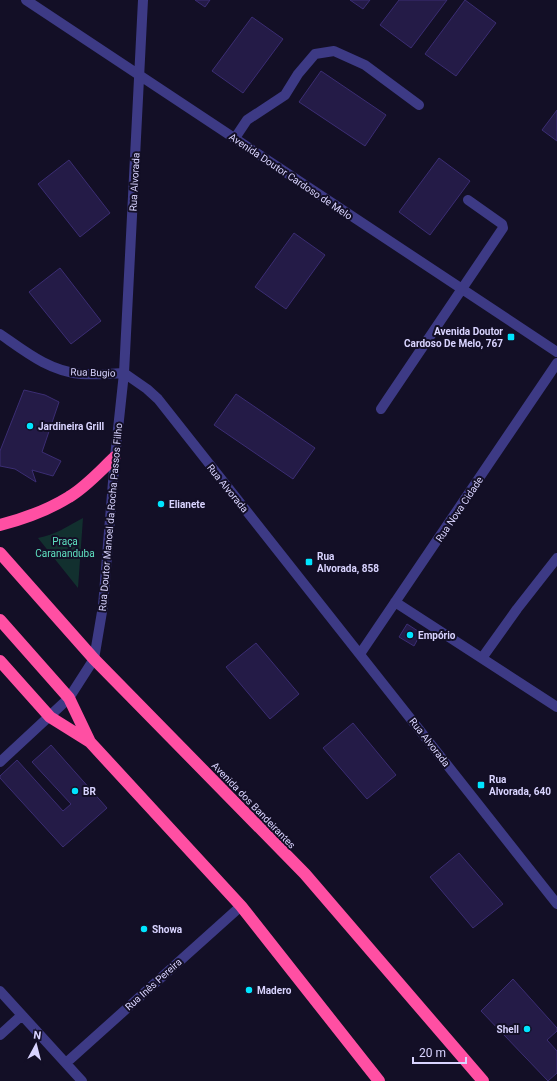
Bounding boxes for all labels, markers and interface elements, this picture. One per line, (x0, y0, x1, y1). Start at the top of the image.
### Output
street label: Avenida Doutor Cardoso de Melo (227, 131, 355, 222)
street label: Rua Alvorada (127, 152, 142, 212)
place label: Avenida Doutor Cardoso De Melo, 767 (404, 326, 503, 350)
marker: Avenida Doutor Cardoso De Melo, 767 (506, 332, 516, 342)
street label: Rua Bugio (70, 366, 116, 379)
marker: Jardineira Grill (25, 421, 35, 431)
place label: Jardineira Grill (38, 421, 105, 432)
street label: Rua Doutor Manoel da Rocha Passos Filho (97, 422, 124, 612)
street label: Rua Alvorada (205, 462, 250, 515)
street label: Rua Nova Cidade (434, 475, 485, 544)
marker: Elianete (156, 499, 166, 509)
place label: Elianete (169, 499, 206, 510)
park label: Praça Carananduba (35, 536, 95, 559)
place label: Rua Alvorada, 858 (317, 551, 379, 575)
marker: Rua Alvorada, 858 (304, 557, 314, 567)
marker: Empório (405, 630, 415, 640)
place label: Empório (418, 630, 456, 641)
street label: Rua Alvorada (407, 716, 452, 769)
street label: Avenida dos Bandeirantes (210, 760, 298, 851)
place label: Rua Alvorada, 640 (489, 774, 551, 798)
marker: Rua Alvorada, 640 (476, 780, 486, 790)
marker: BR (70, 786, 80, 796)
place label: BR (83, 786, 96, 797)
marker: Showa (139, 924, 149, 934)
place label: Showa (152, 924, 183, 935)
street label: Rua Inês Pereira (123, 956, 184, 1013)
marker: Madero (244, 985, 254, 995)
place label: Madero (257, 985, 292, 996)
place label: Shell (497, 1024, 519, 1035)
marker: Shell (522, 1024, 532, 1034)
north arrow (16, 1025, 56, 1065)
text: N (33, 1029, 42, 1043)
scale bar (413, 1039, 466, 1065)
text: 20 m (419, 1046, 446, 1060)

